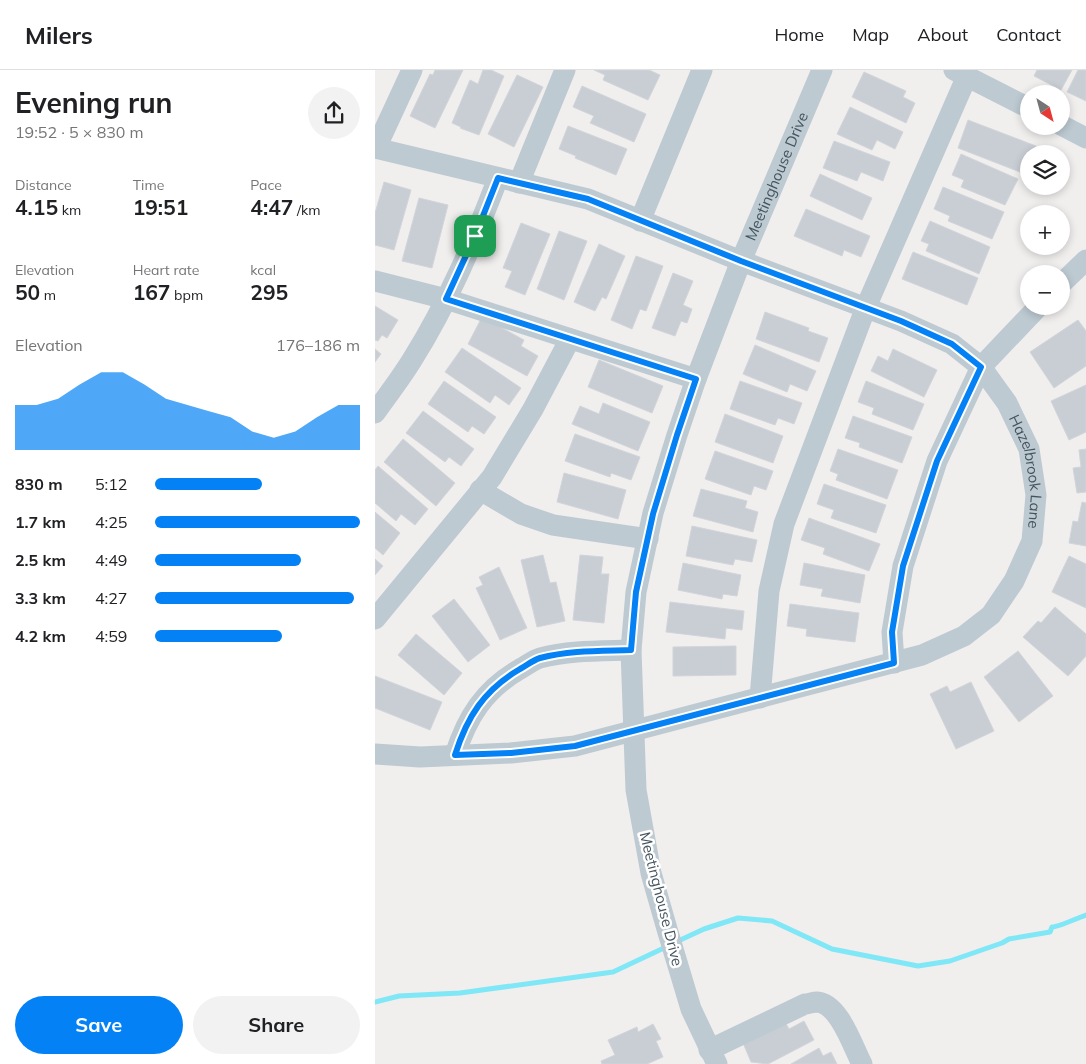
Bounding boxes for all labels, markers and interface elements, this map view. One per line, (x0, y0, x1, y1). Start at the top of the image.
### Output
text: Milers (25, 20, 93, 50)
text: Home (774, 23, 824, 46)
text: Map (852, 23, 889, 46)
text: About (917, 23, 968, 46)
text: Contact (996, 23, 1061, 46)
text: Evening run (15, 85, 172, 120)
north arrow (1020, 85, 1070, 135)
map controls (1020, 85, 1070, 315)
button: share (308, 87, 360, 139)
street label: Meetinghouse Drive (741, 109, 812, 243)
text: 19:52 · 5 × 830 m (15, 122, 144, 142)
button: layers (1020, 145, 1070, 195)
text: Distance (15, 176, 72, 194)
text: Time (133, 176, 164, 194)
text: Pace (250, 176, 282, 194)
text: 4.15 (15, 194, 58, 220)
text: 19:51 (133, 194, 188, 220)
text: 4:47 (250, 194, 293, 220)
text: km (58, 201, 81, 219)
text: /km (293, 201, 320, 219)
button: + (1020, 205, 1070, 255)
pin (454, 215, 496, 257)
icon: arrive (461, 222, 489, 250)
text: Elevation (15, 261, 74, 279)
text: Heart rate (133, 261, 199, 279)
text: kcal (250, 261, 276, 279)
button: − (1020, 265, 1070, 315)
text: 50 (15, 279, 40, 305)
text: 167 (133, 279, 170, 305)
text: 295 (250, 279, 288, 305)
text: m (40, 286, 56, 304)
text: bpm (170, 286, 203, 304)
text: Elevation (15, 335, 83, 355)
text: 176–186 m (276, 335, 360, 355)
street label: Hazelbrook Lane (1005, 411, 1046, 529)
text: 830 m (15, 474, 63, 494)
text: 5:12 (95, 474, 127, 494)
text: 1.7 km (15, 512, 66, 532)
text: 4:25 (95, 512, 127, 532)
text: 2.5 km (15, 550, 66, 570)
text: 4:49 (95, 550, 127, 570)
text: 3.3 km (15, 588, 66, 608)
text: 4:27 (95, 588, 127, 608)
text: 4.2 km (15, 626, 66, 646)
text: 4:59 (95, 626, 127, 646)
street label: Meetinghouse Drive (636, 830, 687, 968)
button: Save (15, 996, 183, 1054)
button: Share (193, 996, 360, 1054)

